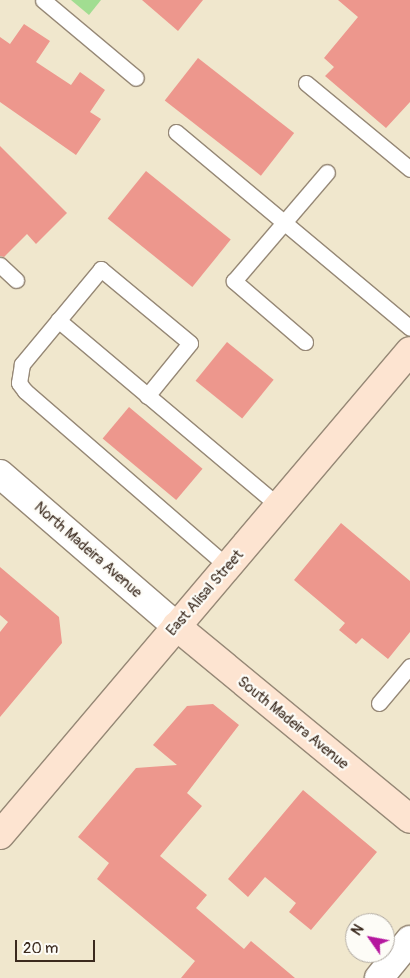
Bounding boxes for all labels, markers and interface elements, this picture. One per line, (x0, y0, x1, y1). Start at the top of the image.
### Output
street label: North Madeira Avenue (30, 498, 146, 602)
street label: East Alisal Street (163, 546, 247, 640)
street label: South Madeira Avenue (234, 673, 352, 773)
north arrow (345, 913, 395, 963)
text: N (348, 922, 368, 939)
scale bar (18, 930, 98, 962)
text: 20 m (23, 939, 58, 958)

